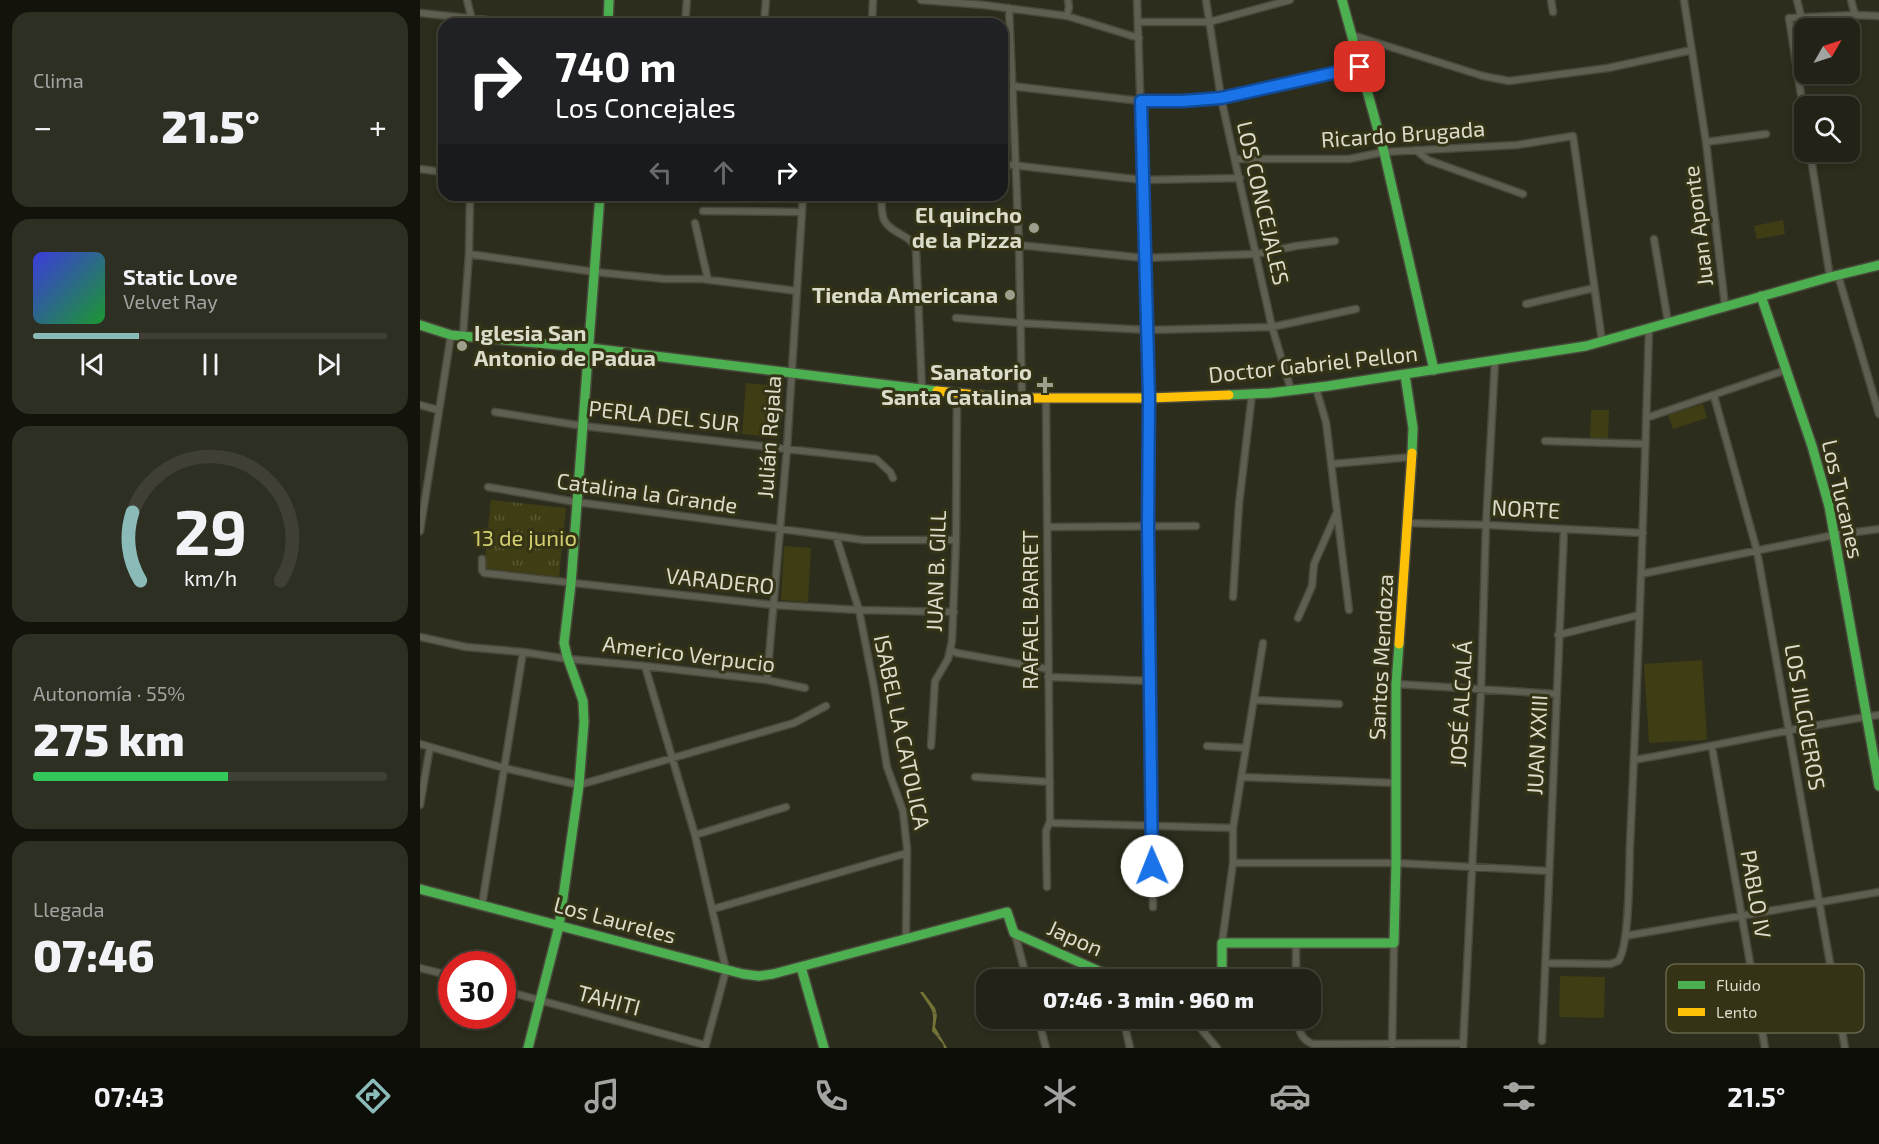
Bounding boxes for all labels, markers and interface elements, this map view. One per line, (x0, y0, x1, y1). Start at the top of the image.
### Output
north arrow (1794, 18, 1860, 84)
map controls (1794, 18, 1860, 162)
text: 740 m (555, 40, 677, 90)
pin (1334, 41, 1385, 92)
icon: right (456, 42, 534, 120)
icon: arrive (1343, 50, 1376, 83)
text: Clima (33, 68, 84, 92)
text: Los Concejales (555, 91, 736, 123)
button: search (1794, 96, 1860, 162)
text: 21.5° (161, 98, 260, 152)
text: − (33, 106, 52, 146)
text: + (369, 106, 387, 146)
street label: Ricardo Brugada (1320, 114, 1486, 152)
street label: LOS CONCEJALES (1232, 118, 1295, 287)
icon: left (644, 156, 677, 189)
icon: ahead (707, 156, 740, 189)
icon: right (770, 156, 803, 189)
street label: Juan Aponte (1677, 164, 1717, 288)
place label: El quincho de la Pizza (912, 201, 1022, 252)
marker: El quincho de la Pizza (1027, 221, 1041, 235)
text: Static Love (123, 263, 238, 289)
place label: Tienda Americana (812, 281, 998, 307)
marker: Tienda Americana (1003, 288, 1017, 302)
text: Velvet Ray (123, 289, 218, 313)
place label: Iglesia San Antonio de Padua (474, 319, 656, 370)
marker: Iglesia San Antonio de Padua (455, 339, 469, 353)
street label: Doctor Gabriel Pellon (1207, 339, 1419, 387)
icon: previous (76, 348, 109, 381)
icon: pause (194, 348, 227, 381)
icon: next (312, 348, 345, 381)
place label: Sanatorio Santa Catalina (881, 358, 1032, 409)
street label: Julián Rejala (751, 375, 786, 499)
marker: Sanatorio Santa Catalina (1036, 376, 1054, 394)
street label: PERLA DEL SUR (587, 394, 741, 436)
street label: Los Tucanes (1818, 437, 1870, 561)
street label: Catalina la Grande (555, 466, 739, 518)
text: 29 (173, 493, 247, 568)
street label: NORTE (1491, 493, 1561, 523)
street label: JUAN B. GILL (920, 510, 950, 632)
park label: 13 de junio (473, 524, 577, 551)
street label: RAFAEL BARRET (1016, 530, 1042, 690)
street label: VARADERO (665, 561, 776, 599)
text: km/h (183, 565, 237, 590)
street label: Santos Mendoza (1363, 573, 1397, 741)
street label: Americo Verpucio (601, 630, 777, 676)
street label: ISABEL LA CATOLICA (870, 632, 936, 832)
street label: JOSÉ ALCALÁ (1444, 640, 1476, 768)
street label: LOS JILGUEROS (1780, 642, 1832, 792)
text: Autonomía · 55% (33, 681, 185, 705)
street label: JUAN XXIII (1520, 694, 1552, 796)
text: 275 km (33, 711, 185, 765)
position arrow (1120, 834, 1184, 898)
street label: PABLO IV (1736, 848, 1778, 941)
street label: Los Laureles (551, 890, 679, 948)
text: Llegada (33, 897, 104, 921)
street label: Japon (1044, 913, 1107, 961)
text: 07:46 (33, 927, 154, 981)
speed limit sign: 30 (438, 951, 516, 1029)
legend (1666, 964, 1864, 1033)
text: Fluido (1716, 975, 1761, 994)
street label: TAHITI (575, 978, 644, 1020)
text: 07:46 · 3 min · 960 m (1043, 986, 1254, 1012)
text: Lento (1716, 1002, 1757, 1021)
icon: directions (352, 1075, 394, 1117)
icon: music (581, 1075, 623, 1117)
icon: phone (810, 1075, 852, 1117)
icon: climate (1039, 1075, 1081, 1117)
icon: car (1269, 1075, 1311, 1117)
icon: filters (1498, 1075, 1540, 1117)
text: 07:43 (94, 1080, 164, 1112)
text: 21.5° (1727, 1080, 1785, 1112)

